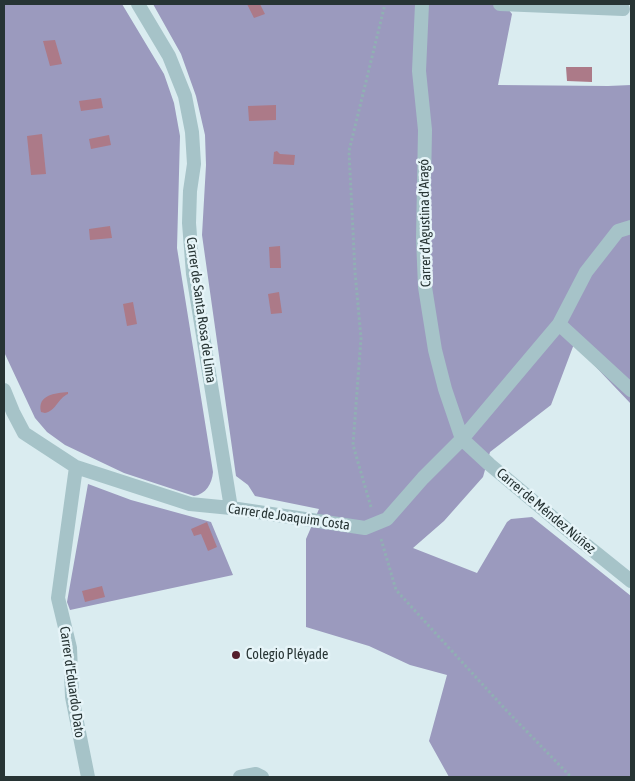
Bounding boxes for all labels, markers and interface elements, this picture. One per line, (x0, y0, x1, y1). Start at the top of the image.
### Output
street label: Carrer d'Agustina d'Aragó (415, 159, 435, 287)
street label: Carrer de Santa Rosa de Lima (182, 236, 220, 384)
street label: Carrer de Méndez Núñez (493, 465, 599, 557)
street label: Carrer de Joaquim Costa (227, 500, 351, 534)
street label: Carrer d'Eduardo Dato (56, 625, 88, 739)
place label: Colegio Pléyade (246, 647, 328, 663)
marker: Colegio Pléyade (230, 649, 242, 661)

